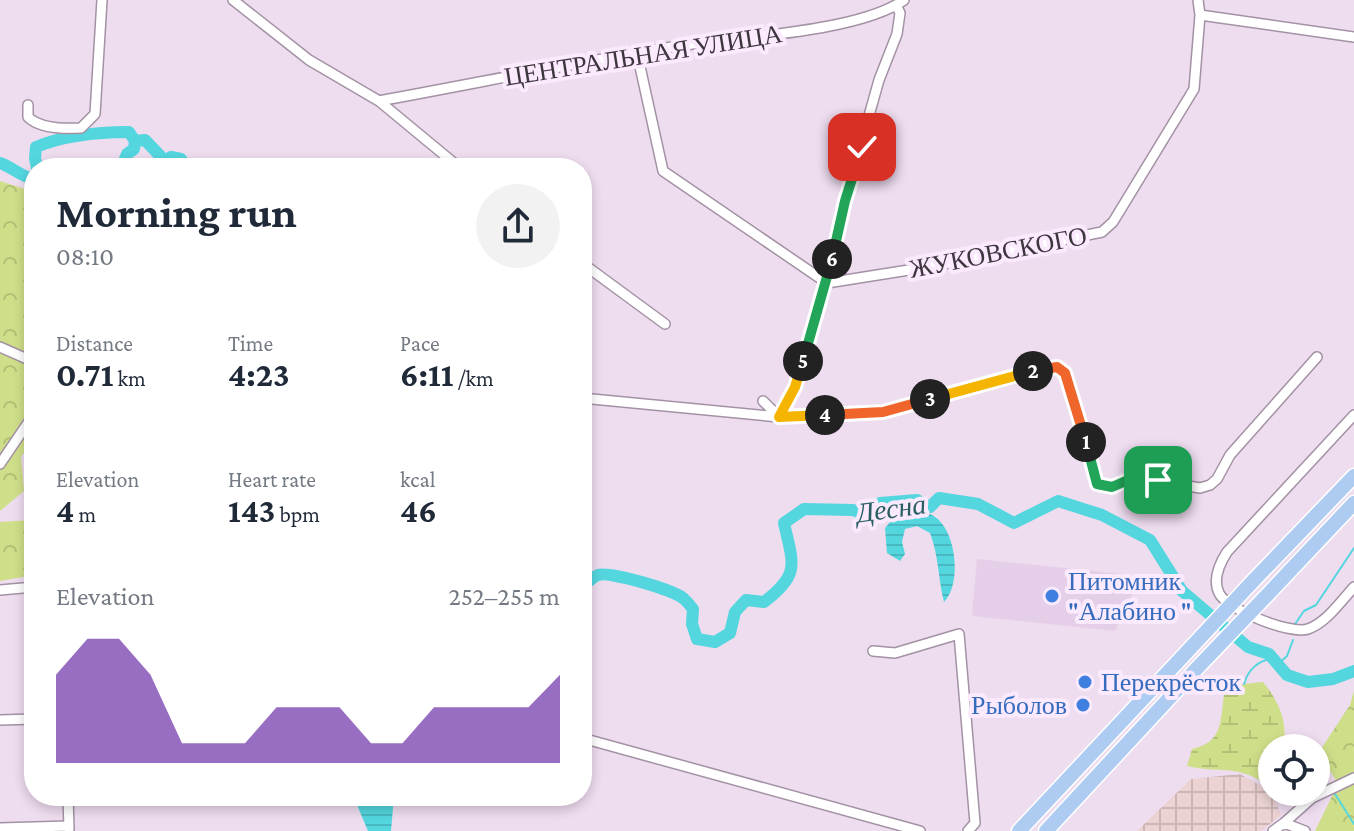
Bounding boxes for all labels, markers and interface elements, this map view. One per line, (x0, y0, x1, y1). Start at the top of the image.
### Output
street label: ЦЕНТРАЛЬНАЯ УЛИЦА (502, 19, 784, 92)
pin (828, 113, 896, 181)
icon: check (840, 125, 884, 169)
button: share (476, 184, 560, 268)
text: Morning run (56, 188, 297, 236)
street label: ЖУКОВСКОГО (907, 221, 1089, 284)
pin: 6 (812, 239, 852, 279)
text: 08:10 (56, 242, 114, 271)
text: 6 (826, 246, 838, 271)
text: Distance (56, 331, 133, 356)
text: Time (228, 331, 273, 356)
text: Pace (400, 331, 440, 356)
pin: 5 (783, 341, 823, 381)
text: 5 (798, 348, 808, 373)
pin: 2 (1013, 351, 1053, 391)
text: 0.71 (56, 356, 113, 393)
text: 4:23 (228, 356, 290, 393)
text: 6:11 (400, 356, 453, 393)
text: 2 (1027, 358, 1039, 383)
text: km (113, 366, 146, 391)
text: /km (453, 366, 494, 391)
pin: 3 (910, 379, 950, 419)
text: 3 (925, 386, 935, 411)
pin: 4 (805, 395, 845, 435)
text: 4 (819, 402, 831, 427)
pin: 1 (1066, 422, 1106, 462)
text: 1 (1082, 429, 1090, 454)
pin (1124, 446, 1192, 514)
icon: arrive (1136, 458, 1180, 502)
text: Elevation (56, 467, 139, 492)
text: Heart rate (228, 467, 316, 492)
text: kcal (400, 467, 435, 492)
water label: Десна (851, 488, 928, 529)
text: 4 (56, 492, 74, 529)
text: 143 (228, 492, 275, 529)
text: 46 (400, 492, 437, 529)
text: m (74, 502, 96, 527)
text: bpm (275, 502, 320, 527)
place label: Питомник "Алабино " (1068, 567, 1192, 626)
text: Elevation (56, 582, 154, 611)
text: 252–255 m (448, 582, 560, 611)
marker: Питомник "Алабино " (1043, 587, 1061, 605)
place label: Перекрёсток (1101, 668, 1242, 697)
marker: Перекрёсток (1076, 673, 1094, 691)
place label: Рыболов (971, 691, 1067, 720)
marker: Рыболов (1074, 696, 1092, 714)
map controls (1258, 734, 1330, 806)
button: locate (1258, 734, 1330, 806)

